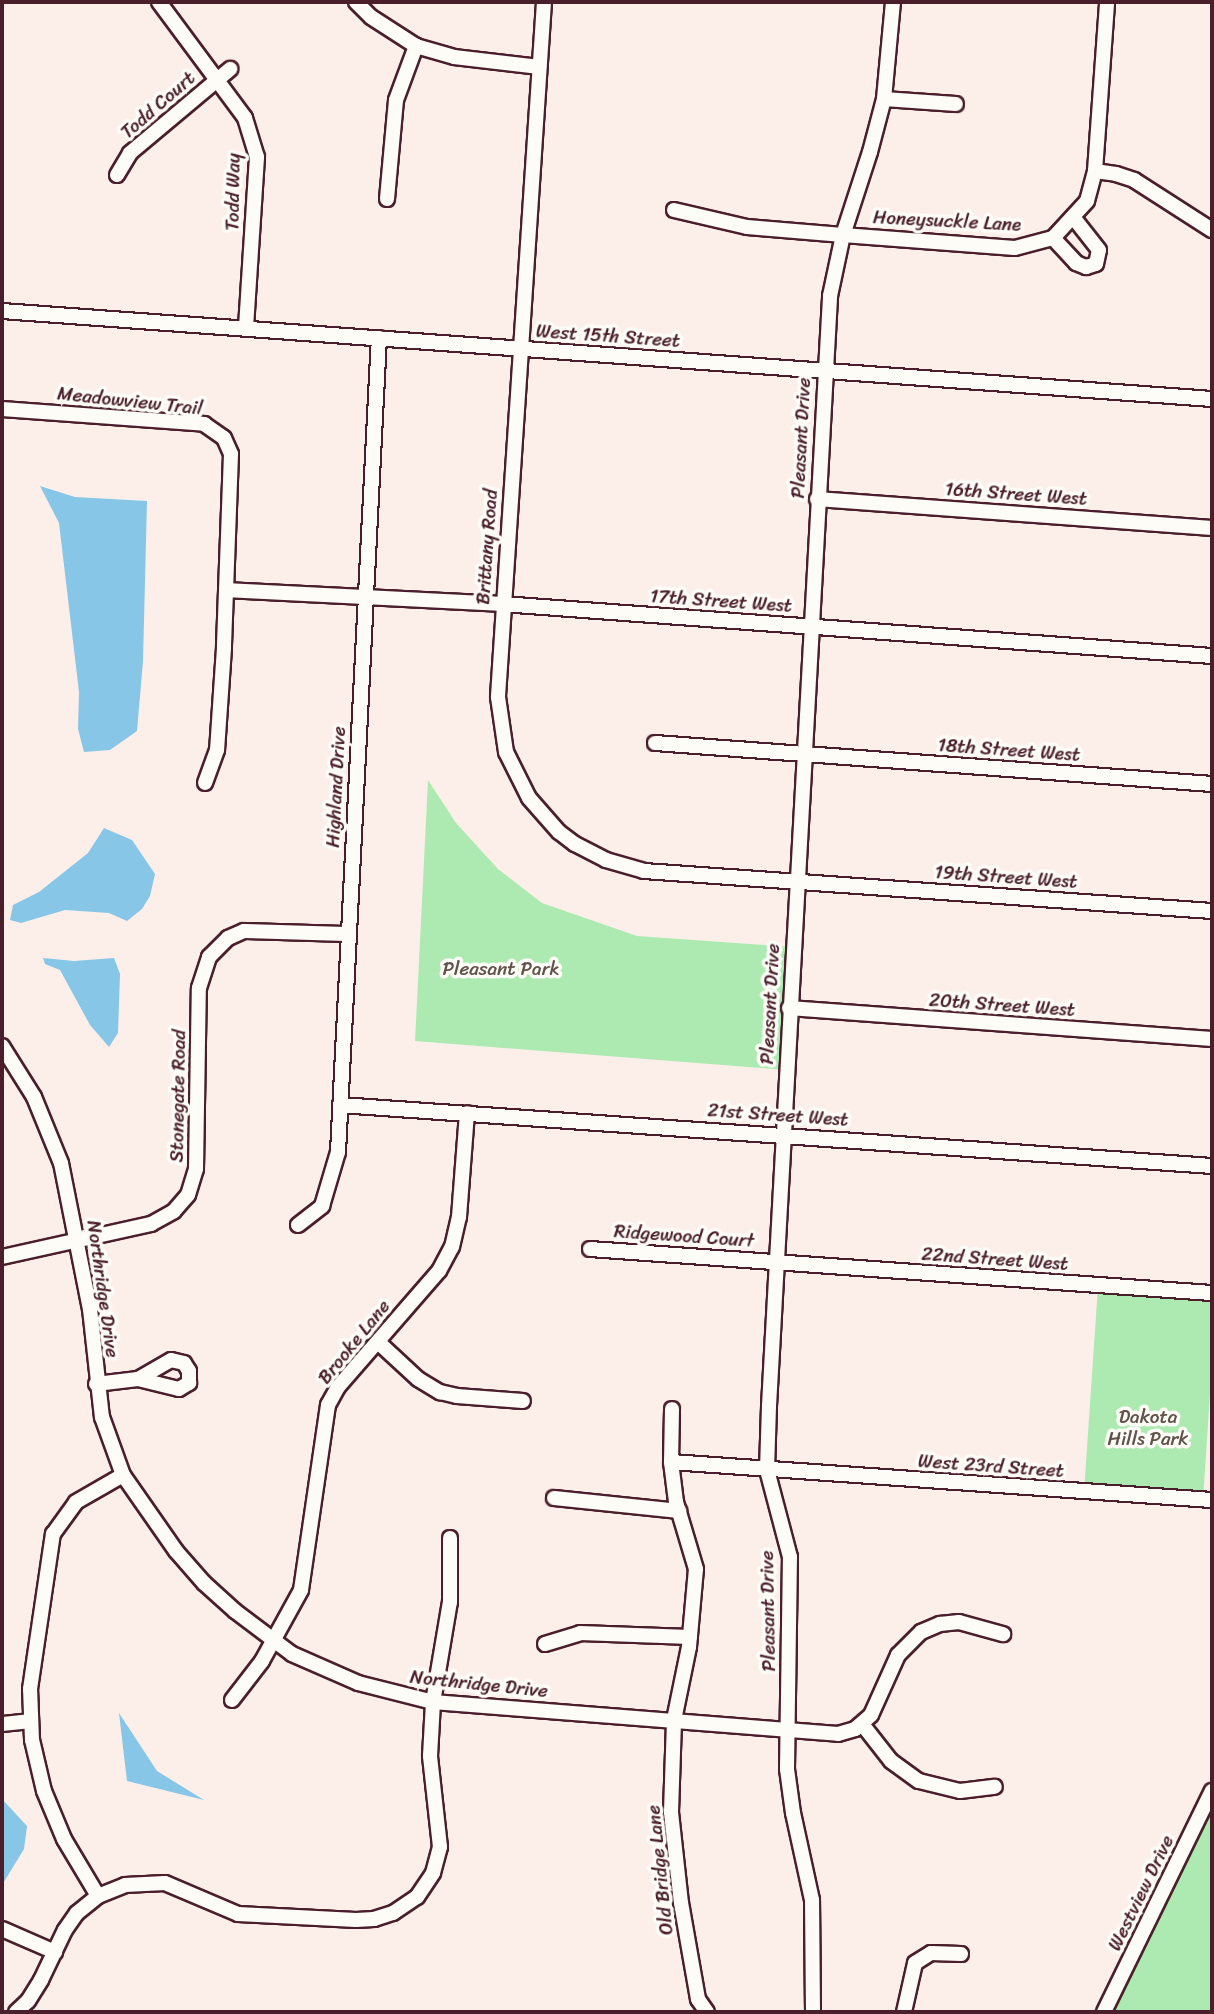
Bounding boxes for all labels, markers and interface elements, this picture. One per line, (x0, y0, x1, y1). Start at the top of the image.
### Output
street label: Todd Court (116, 66, 200, 144)
street label: Todd Way (221, 153, 245, 231)
street label: Honeysuckle Lane (872, 206, 1022, 236)
street label: West 15th Street (535, 320, 681, 352)
street label: Pleasant Drive (786, 377, 816, 499)
street label: Meadowview Trail (56, 382, 204, 420)
street label: 16th Street West (944, 478, 1088, 510)
street label: Brittany Road (472, 488, 502, 606)
street label: 17th Street West (648, 585, 794, 617)
street label: Highland Drive (321, 726, 351, 848)
street label: 18th Street West (936, 734, 1082, 766)
street label: 19th Street West (933, 861, 1079, 893)
street label: Pleasant Drive (755, 943, 785, 1065)
park label: Pleasant Park (442, 958, 560, 980)
street label: 20th Street West (927, 988, 1077, 1022)
street label: Stonegate Road (165, 1029, 191, 1163)
street label: 21st Street West (706, 1099, 850, 1131)
street label: Northridge Drive (82, 1219, 124, 1359)
street label: Ridgewood Court (613, 1220, 755, 1252)
street label: 22nd Street West (920, 1242, 1070, 1276)
street label: Brooke Lane (313, 1295, 395, 1389)
park label: Dakota Hills Park (1107, 1406, 1189, 1450)
street label: West 23rd Street (918, 1450, 1064, 1482)
street label: Pleasant Drive (756, 1550, 780, 1672)
street label: Northridge Drive (409, 1665, 549, 1703)
street label: Old Bridge Lane (642, 1804, 678, 1936)
street label: Westview Drive (1103, 1831, 1179, 1955)

